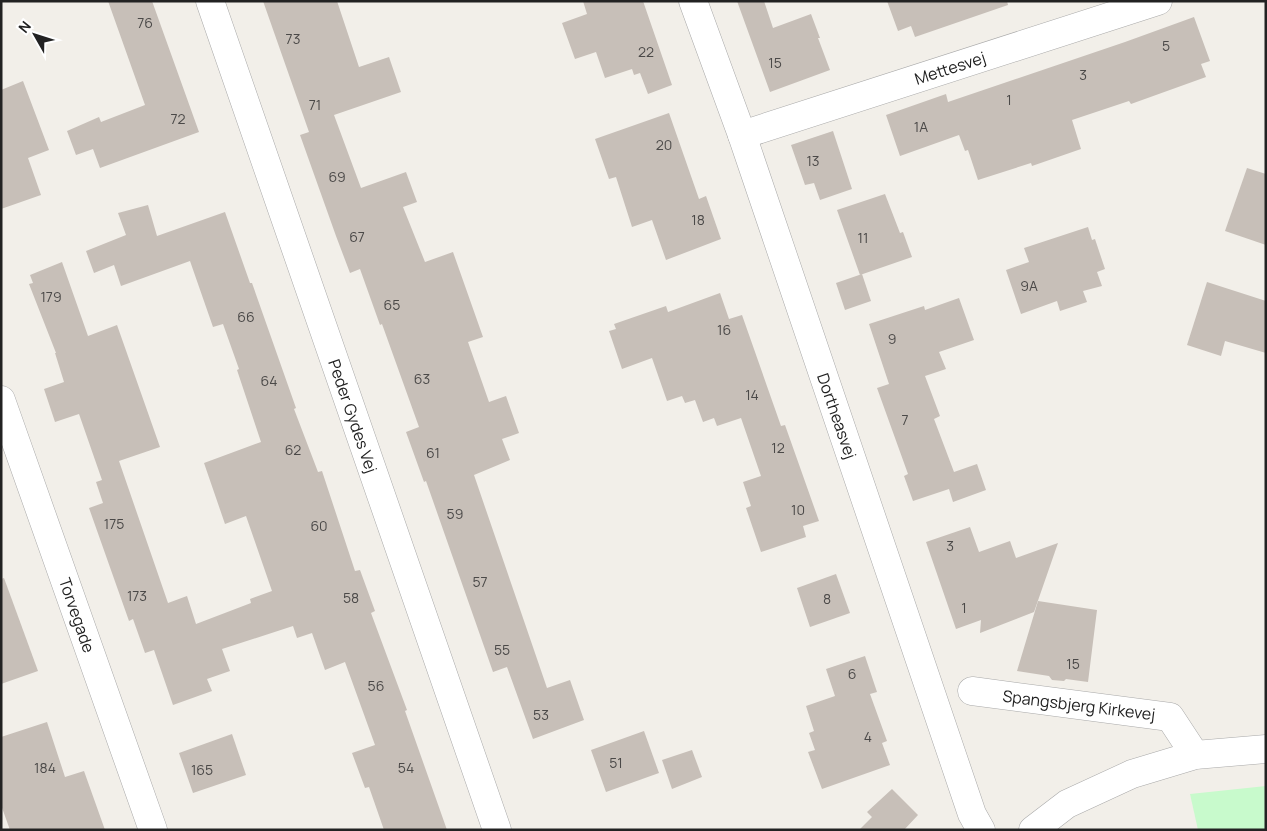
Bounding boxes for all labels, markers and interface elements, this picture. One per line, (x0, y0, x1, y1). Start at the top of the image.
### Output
north arrow (10, 10, 60, 60)
house number: 76 (137, 13, 153, 32)
text: N (14, 17, 35, 36)
house number: 73 (286, 29, 300, 48)
house number: 5 (1162, 36, 1170, 55)
house number: 22 (638, 42, 654, 61)
street label: Mettesvej (912, 46, 988, 90)
house number: 15 (768, 53, 782, 72)
house number: 3 (1079, 65, 1087, 84)
house number: 1 (1006, 90, 1012, 109)
house number: 71 (309, 95, 321, 114)
house number: 72 (170, 109, 186, 128)
house number: 1A (914, 117, 928, 136)
house number: 20 (656, 135, 672, 154)
house number: 13 (806, 151, 820, 170)
house number: 69 (328, 167, 346, 186)
house number: 18 (691, 210, 705, 229)
house number: 67 (349, 227, 365, 246)
house number: 11 (858, 228, 868, 247)
house number: 9A (1020, 276, 1038, 295)
house number: 179 (40, 287, 62, 306)
house number: 65 (384, 295, 400, 314)
house number: 66 (237, 307, 255, 326)
house number: 16 (717, 320, 731, 339)
house number: 9 (888, 329, 896, 348)
street label: Peder Gydes Vej (323, 356, 383, 476)
house number: 63 (414, 369, 430, 388)
street label: Dortheasvej (812, 370, 862, 462)
house number: 64 (261, 371, 277, 390)
house number: 14 (745, 385, 759, 404)
house number: 7 (901, 410, 909, 429)
house number: 12 (771, 438, 785, 457)
house number: 62 (285, 440, 301, 459)
house number: 61 (426, 443, 440, 462)
house number: 10 (791, 500, 805, 519)
house number: 59 (447, 504, 463, 523)
house number: 175 (104, 514, 124, 533)
house number: 60 (310, 516, 328, 535)
house number: 3 (946, 536, 954, 555)
house number: 57 (472, 572, 488, 591)
street label: Torvegade (54, 575, 100, 655)
house number: 173 (127, 586, 147, 605)
house number: 58 (343, 588, 359, 607)
house number: 8 (823, 589, 831, 608)
house number: 1 (961, 598, 967, 617)
house number: 55 (494, 640, 510, 659)
house number: 15 (1066, 654, 1080, 673)
house number: 6 (848, 664, 856, 683)
house number: 56 (368, 676, 384, 695)
street label: Spangsbjerg Kirkevej (1001, 685, 1157, 725)
house number: 53 (533, 705, 549, 724)
house number: 4 (864, 727, 872, 746)
house number: 51 (609, 753, 623, 772)
house number: 184 (34, 758, 56, 777)
house number: 54 (398, 758, 414, 777)
house number: 165 (191, 760, 213, 779)

